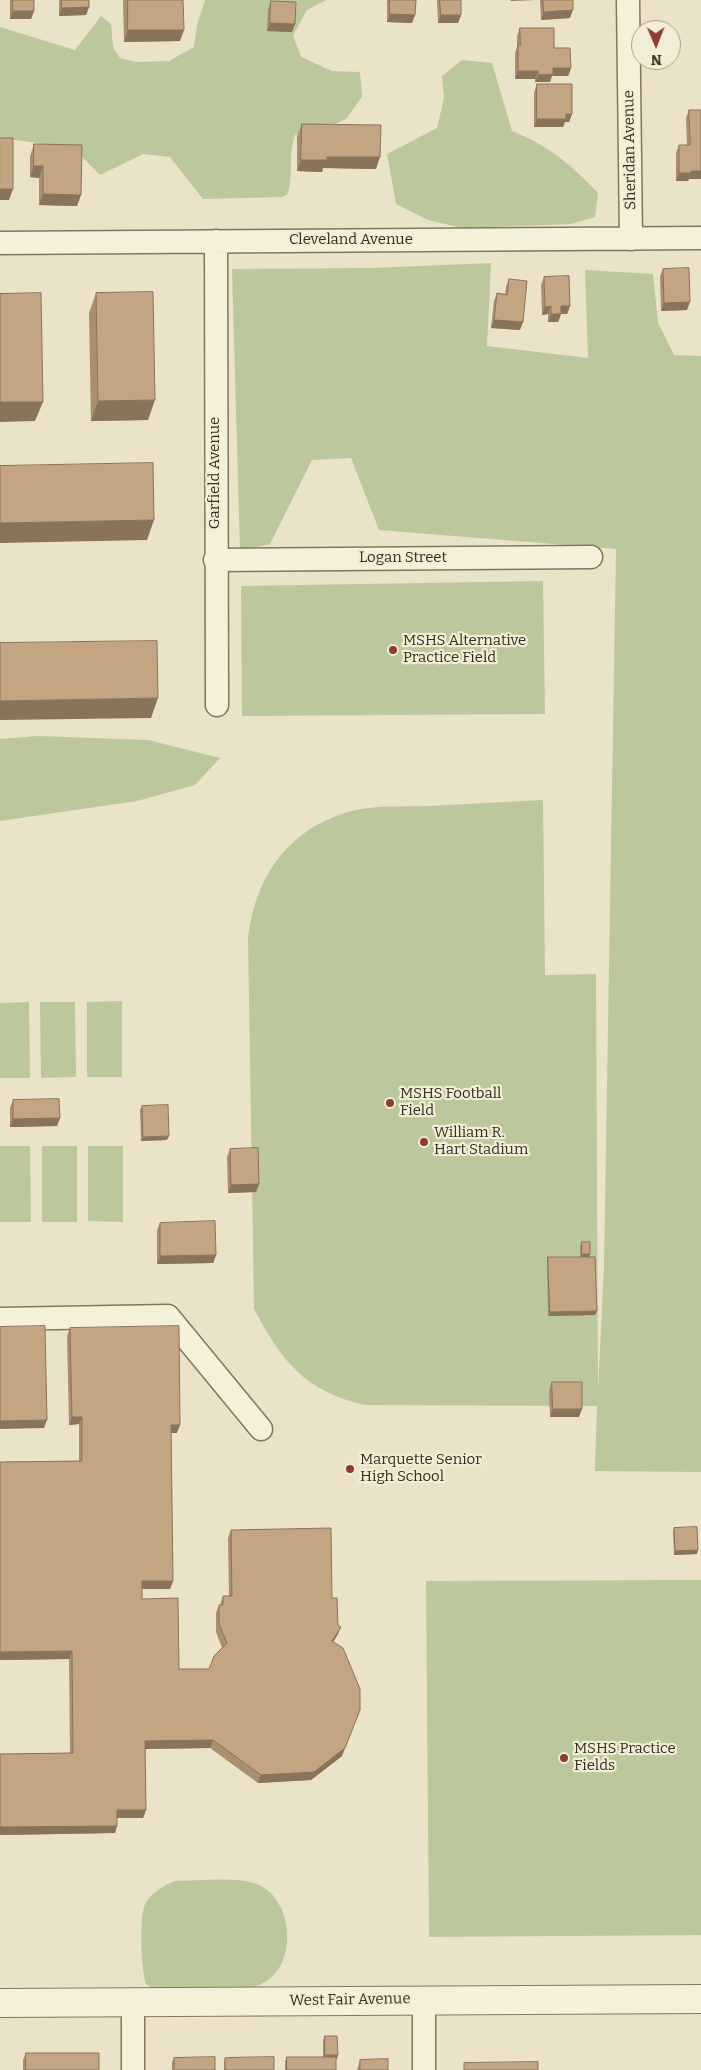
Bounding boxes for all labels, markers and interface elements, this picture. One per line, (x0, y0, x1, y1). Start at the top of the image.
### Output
north arrow (631, 20, 681, 70)
text: N (651, 51, 662, 68)
street label: Sheridan Avenue (620, 90, 640, 210)
street label: Cleveland Avenue (289, 231, 413, 249)
street label: Garfield Avenue (206, 417, 224, 529)
street label: Logan Street (359, 549, 447, 567)
place label: MSHS Alternative Practice Field (403, 632, 526, 667)
marker: MSHS Alternative Practice Field (387, 644, 399, 656)
place label: MSHS Football Field (400, 1085, 501, 1120)
marker: MSHS Football Field (384, 1097, 396, 1109)
place label: William R. Hart Stadium (434, 1124, 528, 1159)
marker: William R. Hart Stadium (418, 1136, 430, 1148)
place label: Marquette Senior High School (360, 1451, 482, 1486)
marker: Marquette Senior High School (344, 1463, 356, 1475)
place label: MSHS Practice Fields (574, 1740, 676, 1775)
marker: MSHS Practice Fields (558, 1752, 570, 1764)
street label: West Fair Avenue (289, 1990, 411, 2010)

